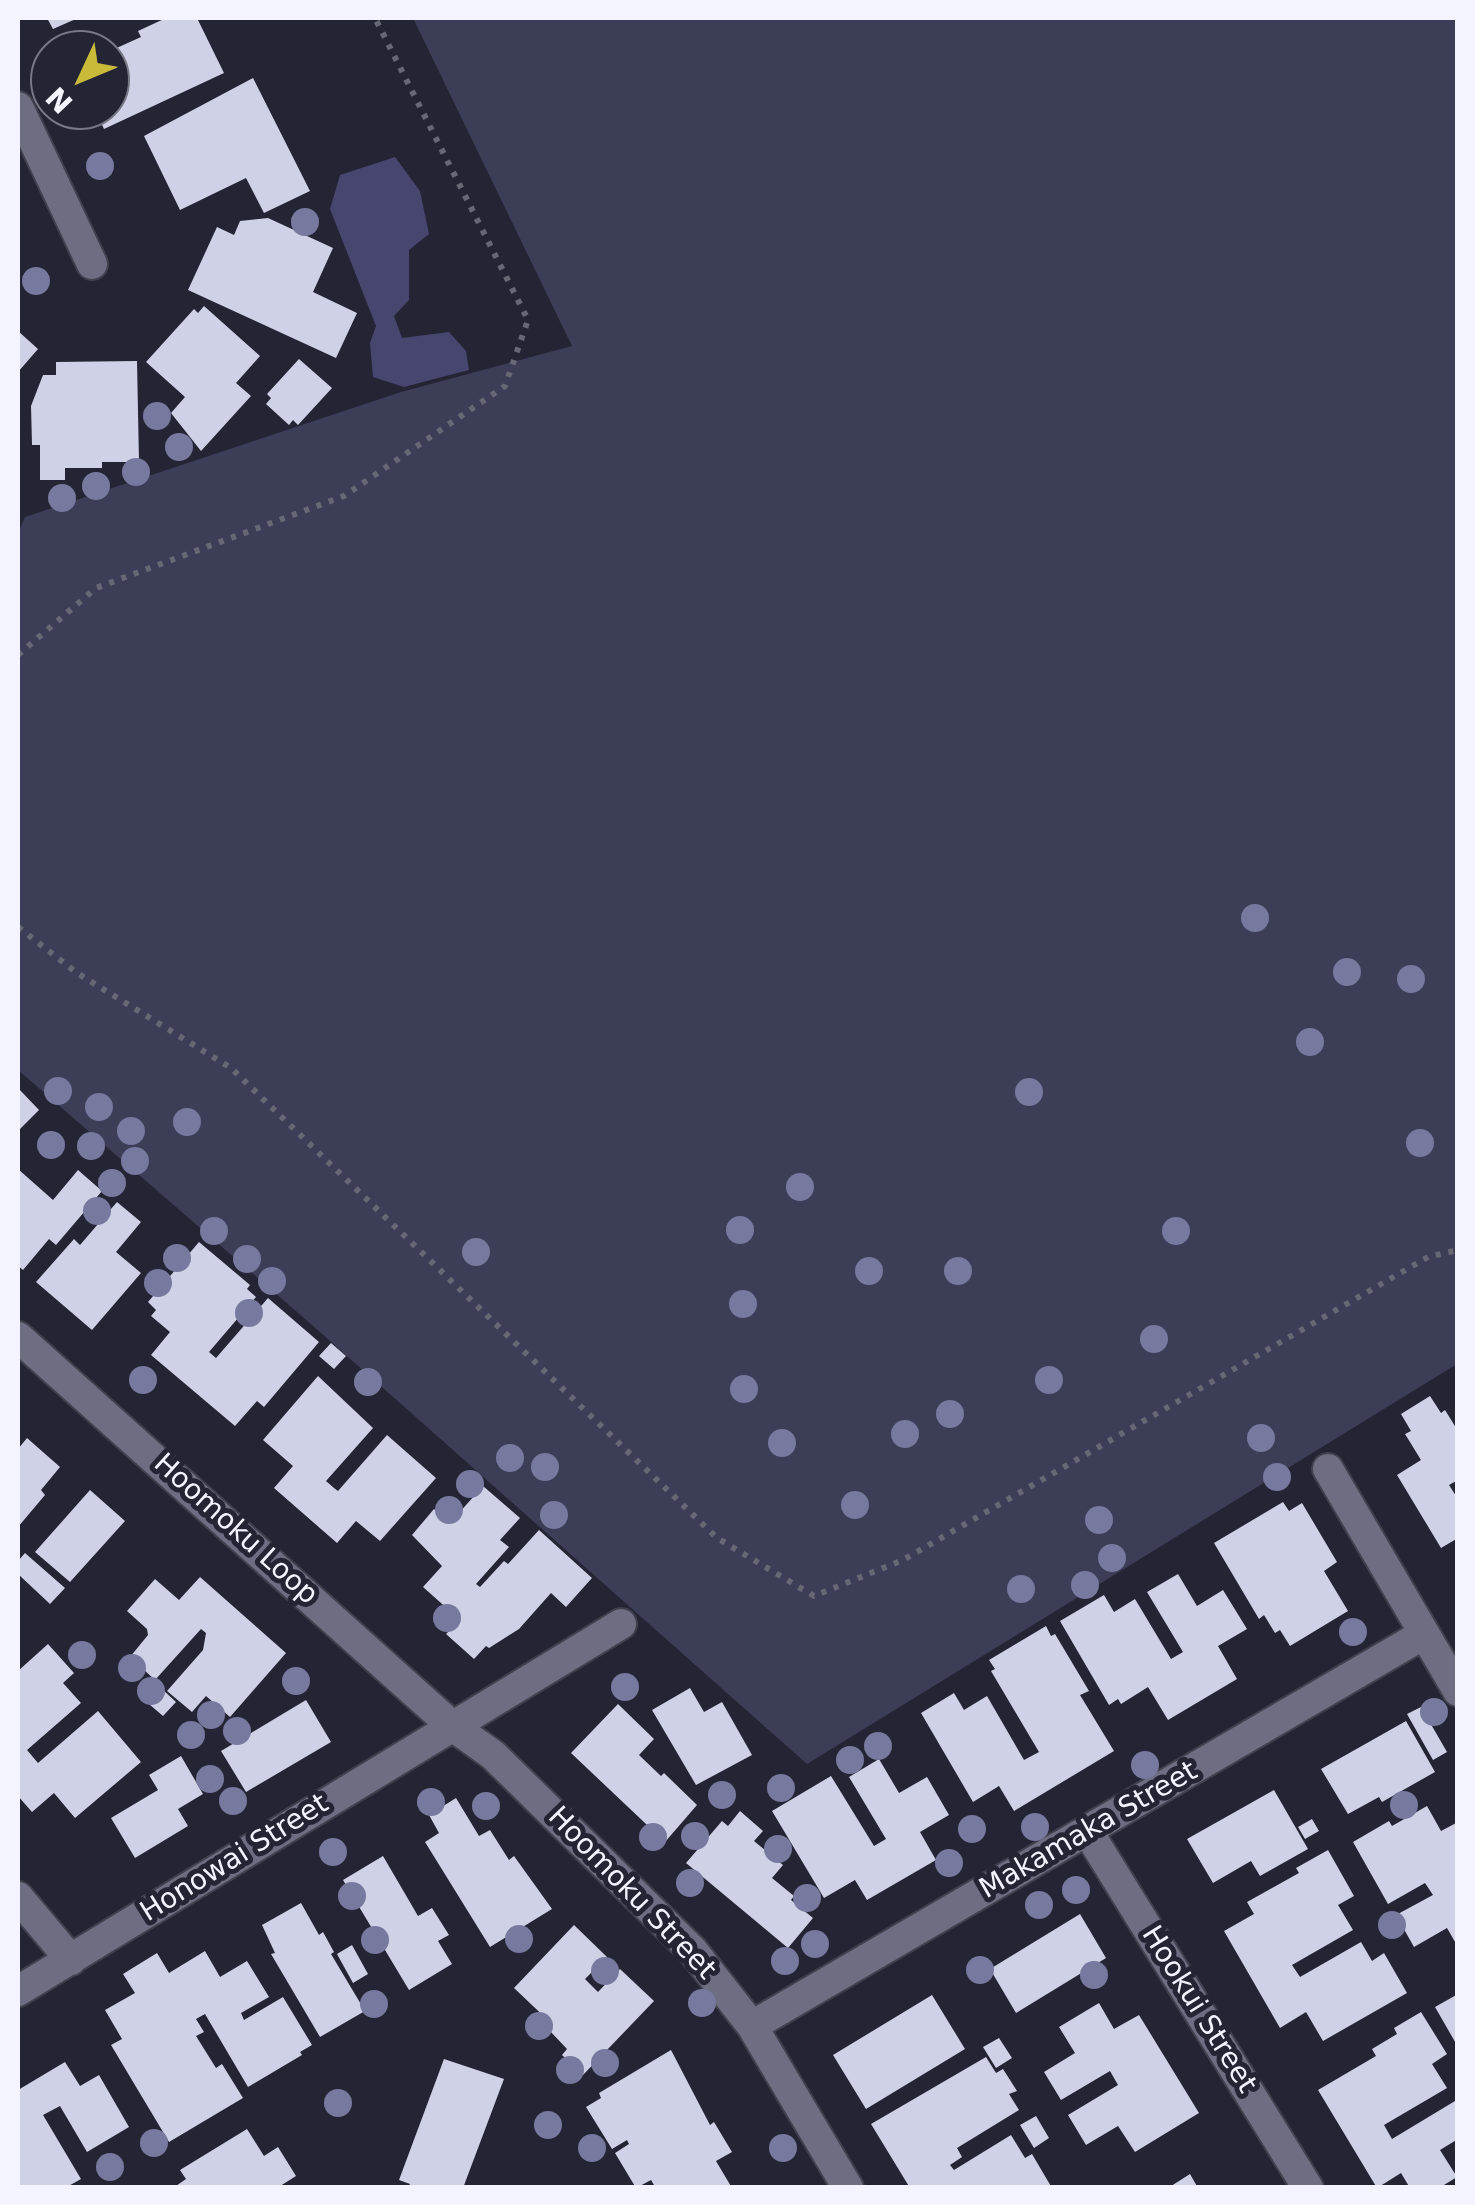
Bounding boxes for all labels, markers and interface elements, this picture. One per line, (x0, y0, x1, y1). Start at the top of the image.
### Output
north arrow (30, 30, 130, 130)
text: N (39, 80, 80, 120)
street label: Hoomoku Loop (146, 1448, 324, 1612)
street label: Makamaka Street (974, 1755, 1204, 1907)
street label: Honowai Street (135, 1788, 335, 1930)
street label: Hoomoku Street (540, 1801, 722, 1987)
street label: Hookui Street (1133, 1920, 1263, 2100)

